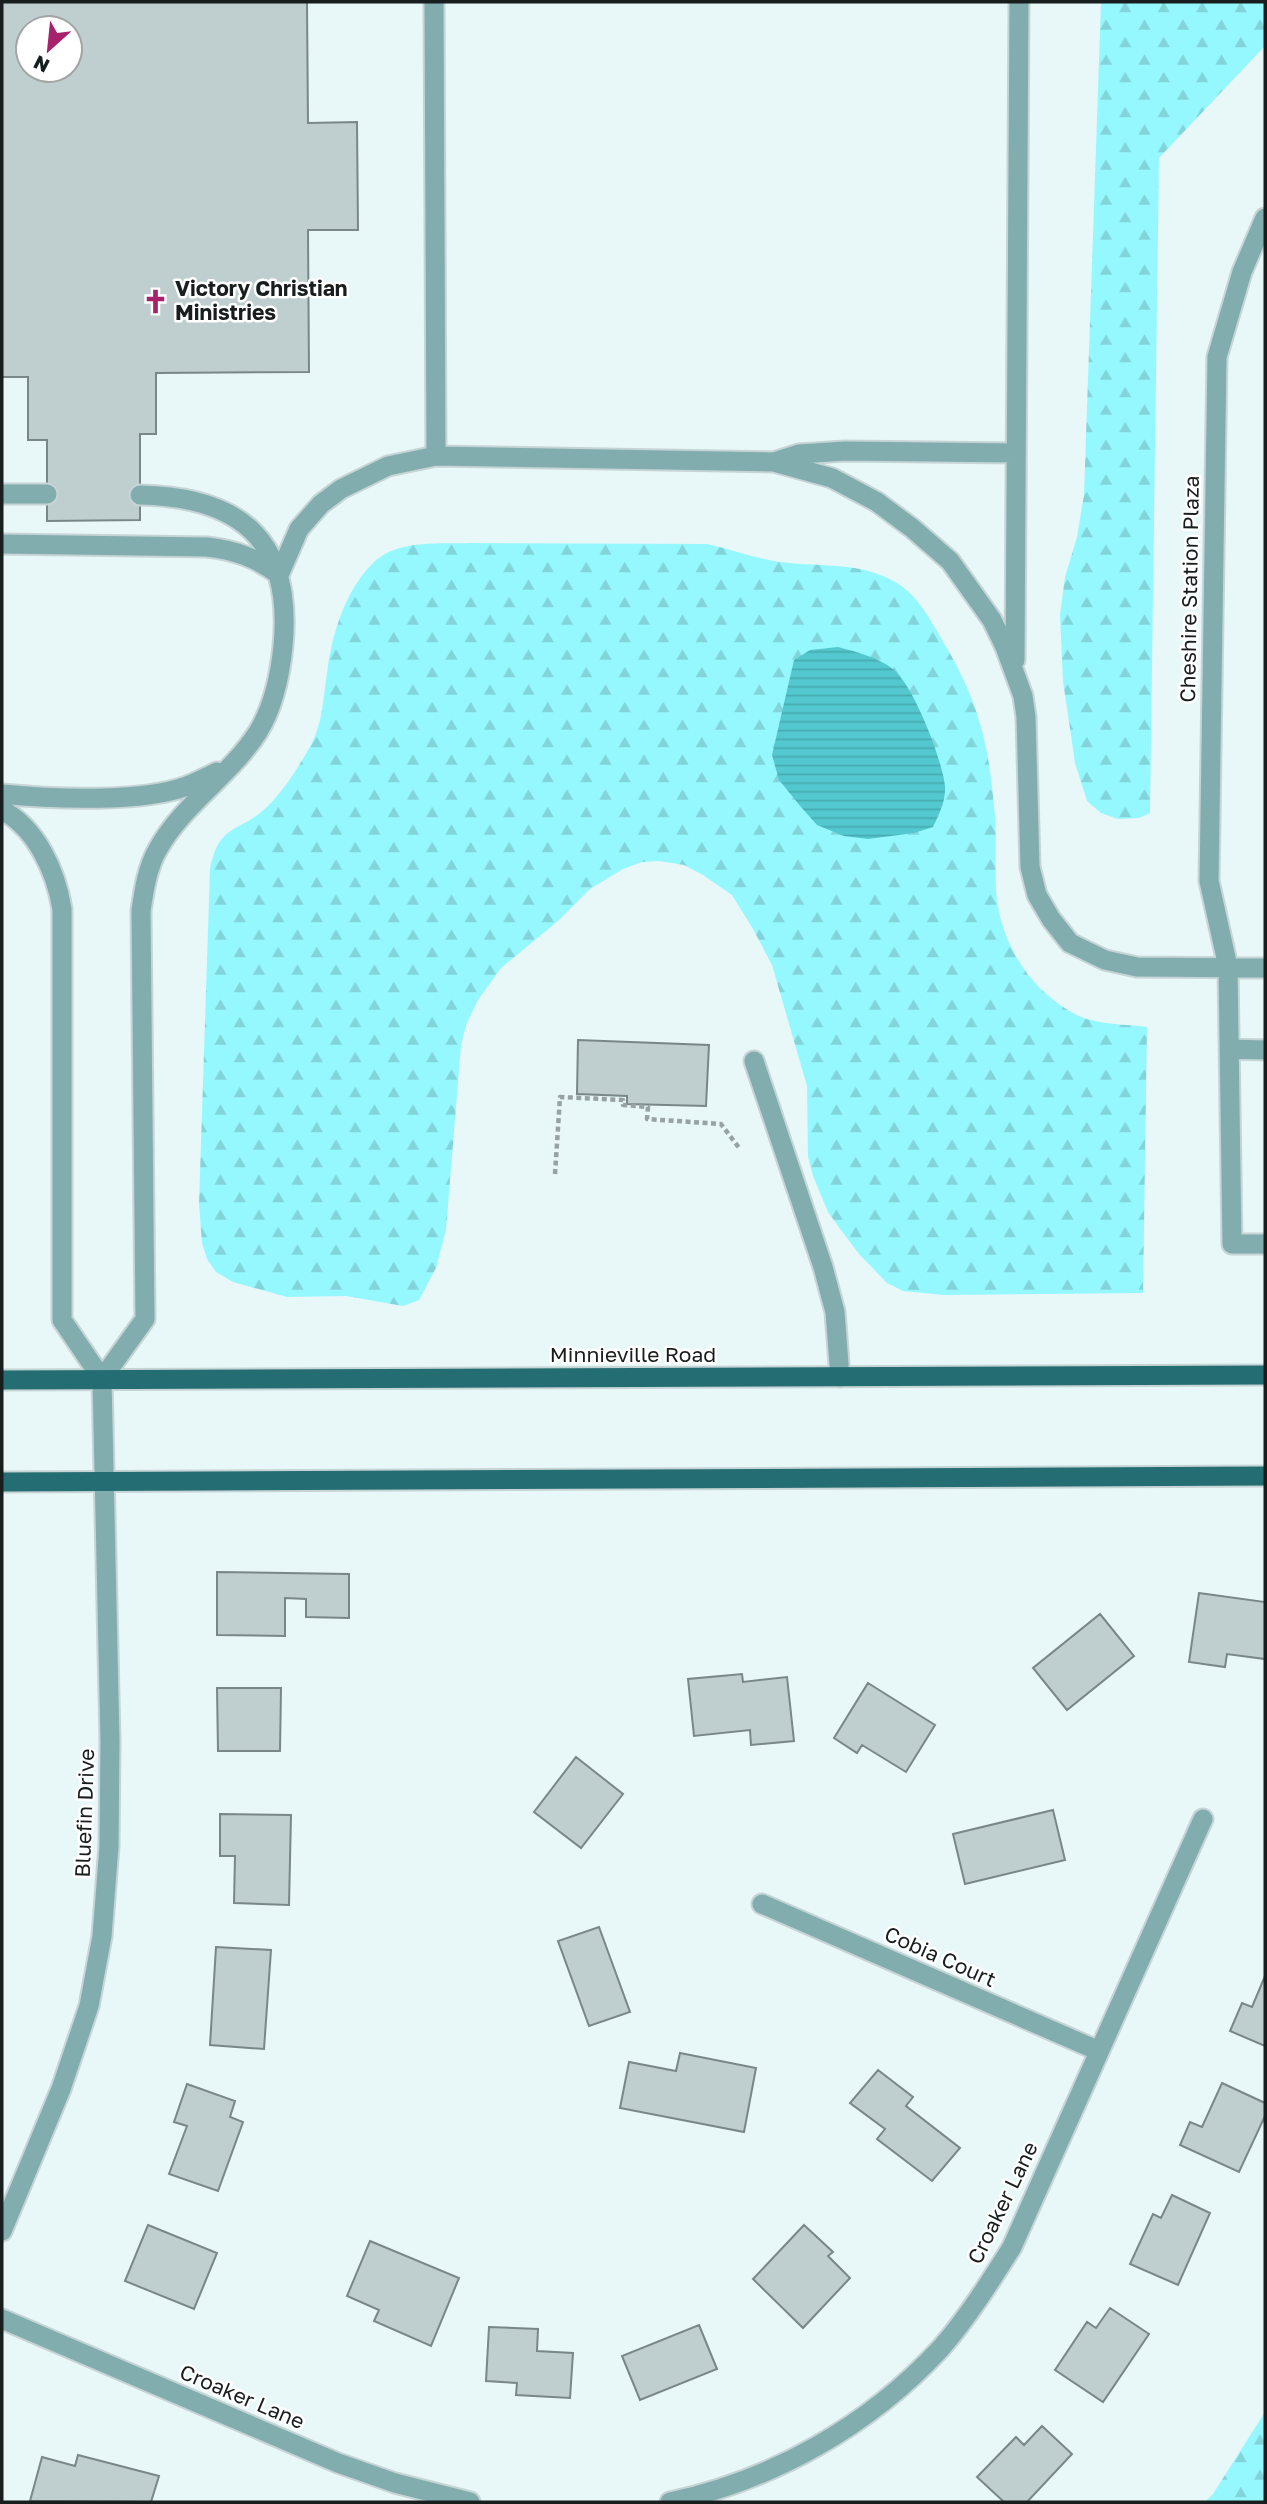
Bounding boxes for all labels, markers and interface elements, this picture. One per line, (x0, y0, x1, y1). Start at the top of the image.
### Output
north arrow (14, 14, 84, 84)
text: N (29, 51, 53, 78)
place label: Victory Christian Ministries (175, 275, 348, 325)
church icon: Victory Christian Ministries (141, 287, 169, 315)
street label: Cheshire Station Plaza (1174, 475, 1204, 703)
street label: Minnieville Road (550, 1341, 716, 1367)
street label: Bluefin Drive (69, 1748, 99, 1878)
street label: Cobia Court (881, 1920, 1000, 1992)
street label: Croaker Lane (961, 2137, 1043, 2268)
street label: Croaker Lane (176, 2358, 309, 2434)

